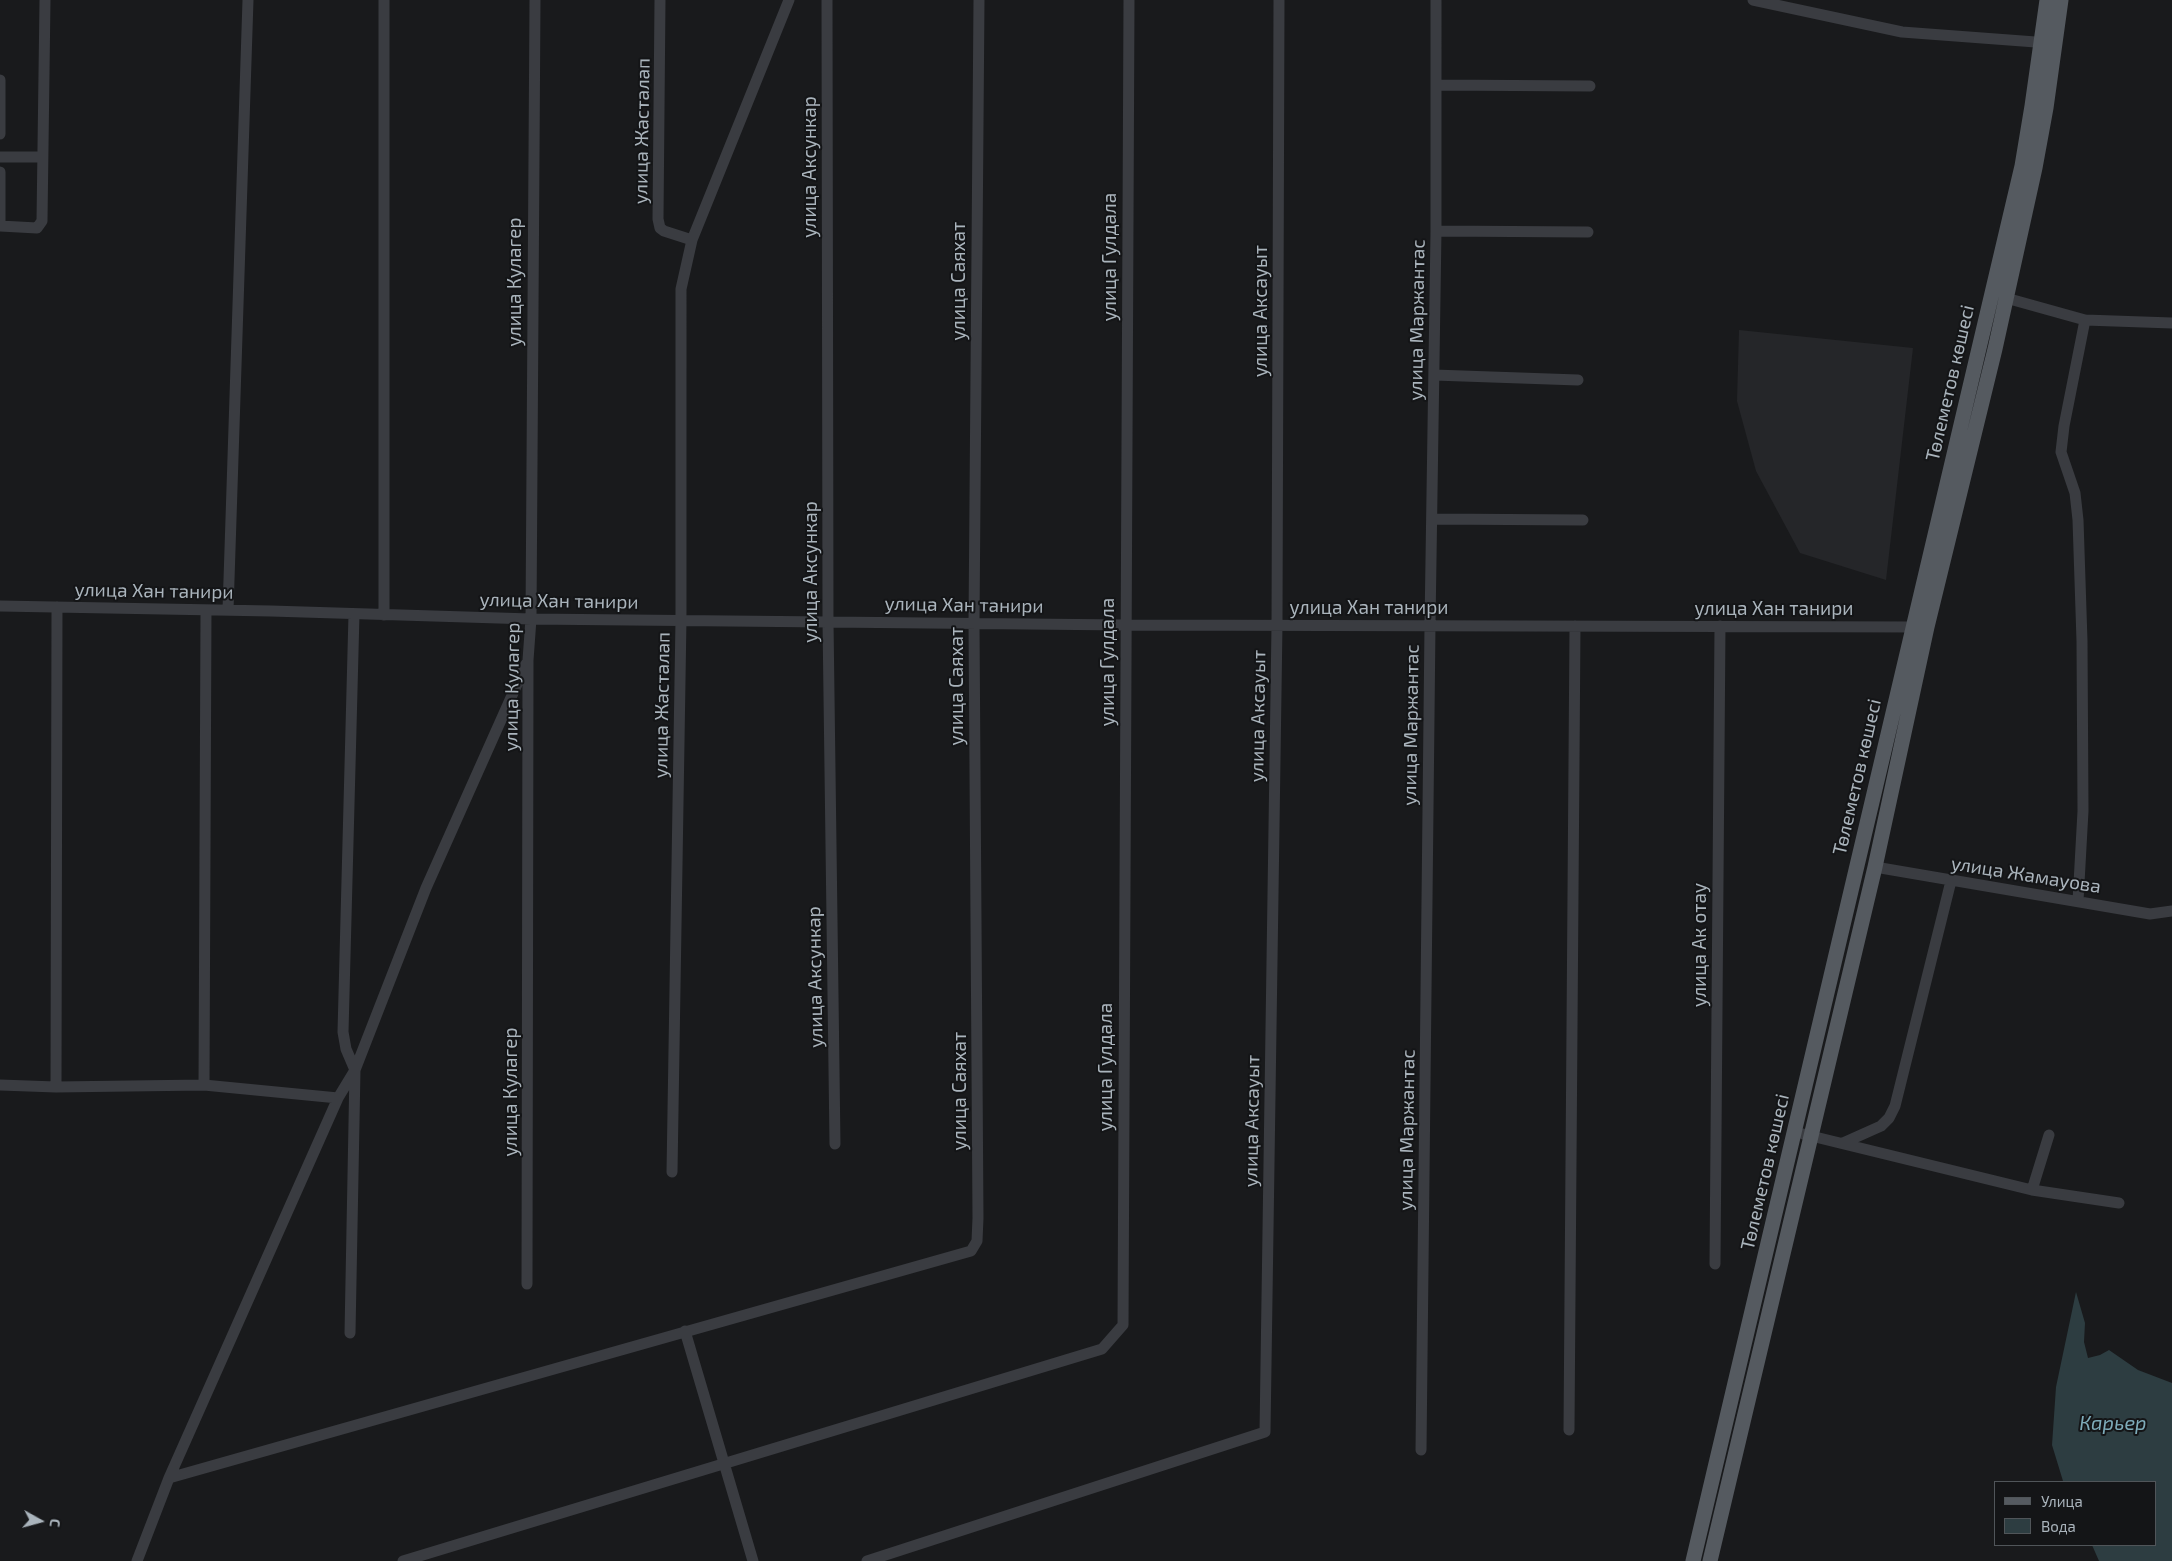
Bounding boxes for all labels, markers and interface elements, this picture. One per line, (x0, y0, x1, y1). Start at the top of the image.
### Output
street label: улица Жасталап (629, 58, 655, 204)
street label: улица Аксункар (799, 96, 821, 238)
street label: улица Гулдала (1099, 193, 1121, 321)
street label: улица Кулагер (504, 217, 526, 347)
street label: улица Саяхат (948, 222, 970, 340)
street label: улица Маржантас (1404, 239, 1430, 401)
street label: улица Аксауыт (1250, 245, 1272, 377)
street label: Төлеметов көшесі (1921, 303, 1979, 463)
street label: улица Аксункар (800, 501, 822, 643)
street label: улица Хан танири (74, 578, 234, 604)
street label: улица Хан танири (479, 588, 639, 614)
street label: улица Хан танири (884, 592, 1044, 618)
street label: улица Хан танири (1290, 597, 1448, 619)
street label: улица Гулдала (1097, 598, 1119, 726)
street label: улица Хан танири (1695, 598, 1853, 620)
street label: улица Кулагер (499, 622, 525, 752)
street label: улица Саяхат (946, 627, 968, 745)
street label: улица Жасталап (649, 632, 675, 778)
street label: улица Маржантас (1398, 644, 1424, 806)
street label: улица Аксауыт (1245, 650, 1271, 782)
street label: Төлеметов көшесі (1828, 697, 1886, 857)
street label: улица Жамауова (1949, 852, 2103, 898)
street label: улица Ак отау (1689, 883, 1711, 1007)
street label: улица Аксункар (802, 906, 828, 1048)
street label: улица Гулдала (1095, 1003, 1117, 1131)
street label: улица Кулагер (500, 1027, 522, 1157)
street label: улица Саяхат (949, 1032, 971, 1150)
street label: улица Маржантас (1394, 1049, 1420, 1211)
street label: улица Аксауыт (1239, 1055, 1265, 1187)
street label: Төлеметов көшесі (1736, 1092, 1794, 1252)
water label: Карьер (2079, 1411, 2147, 1435)
legend (1994, 1481, 2157, 1546)
text: Улица (2041, 1492, 2083, 1510)
north arrow (15, 1496, 65, 1546)
text: Вода (2041, 1517, 2076, 1535)
text: С (46, 1518, 64, 1528)

